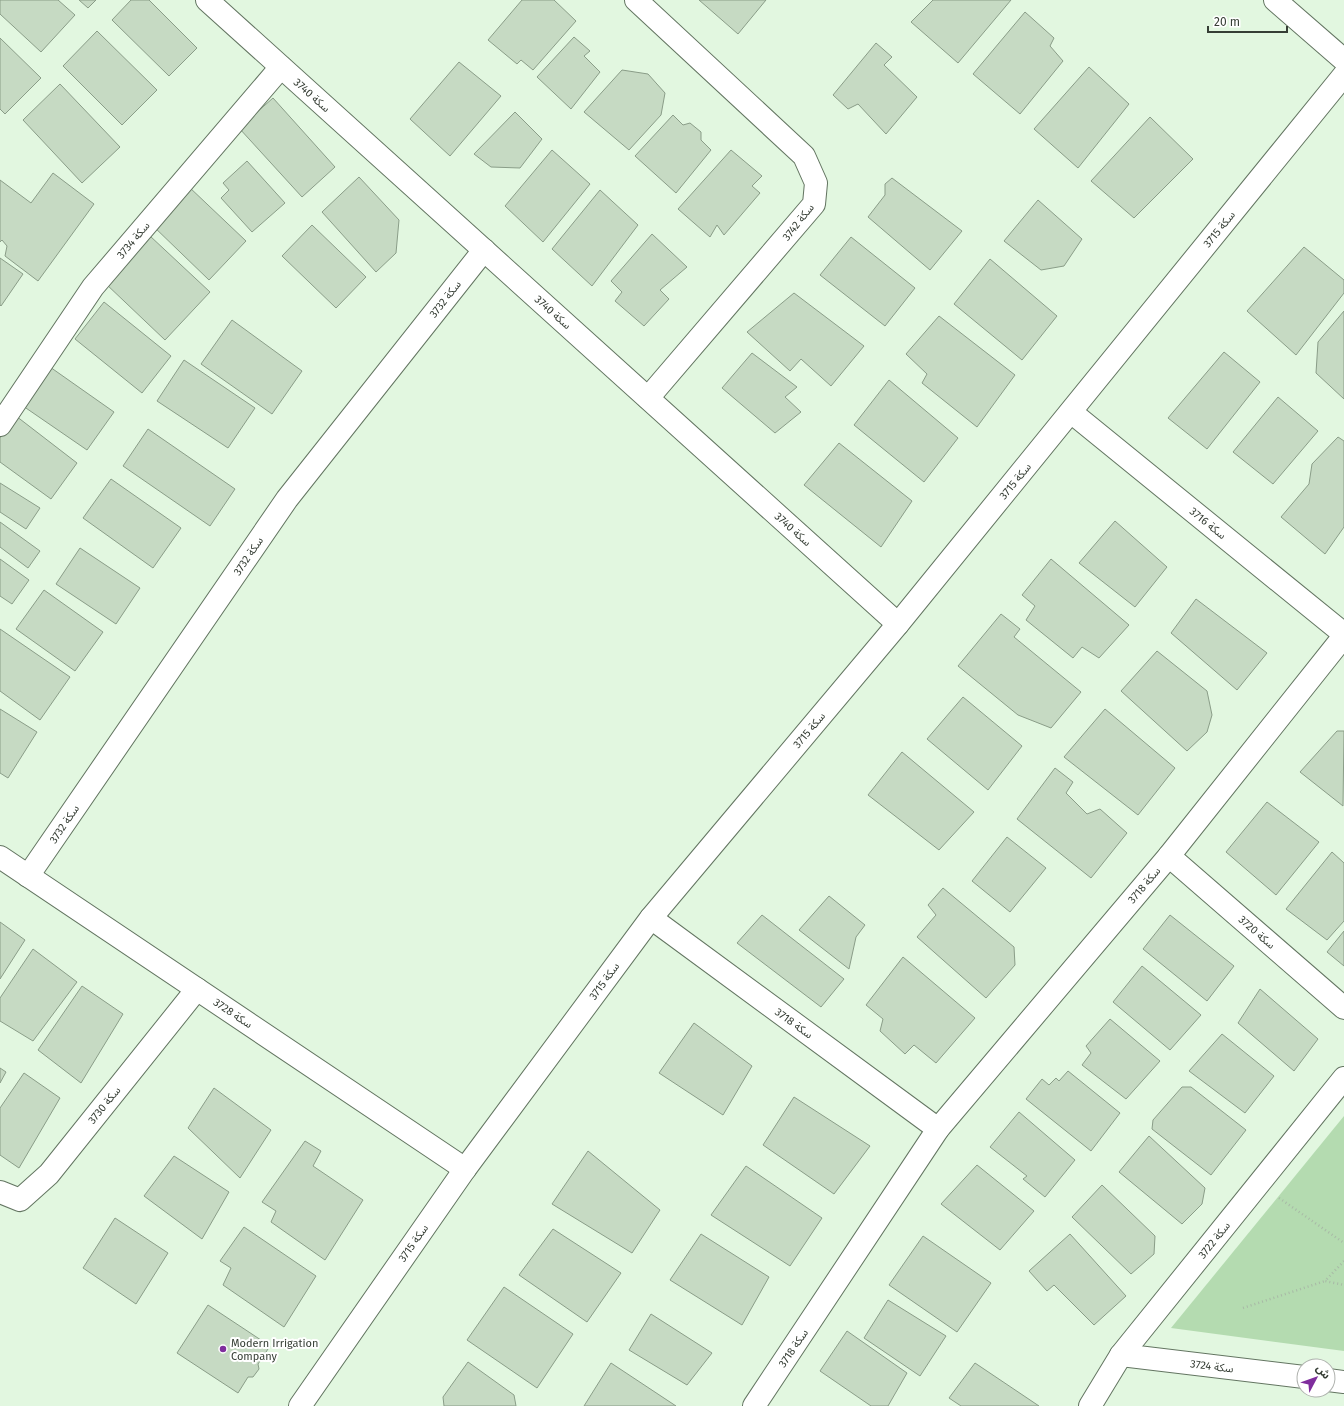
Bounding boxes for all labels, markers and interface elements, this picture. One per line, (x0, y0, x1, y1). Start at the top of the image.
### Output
scale bar (1208, 8, 1287, 34)
text: 20 m (1214, 15, 1240, 29)
street label: سكة 3740 (291, 76, 333, 115)
street label: سكة 3742 (780, 201, 817, 243)
street label: سكة 3715 (1201, 208, 1238, 250)
street label: سكة 3734 (114, 219, 153, 261)
street label: سكة 3732 (427, 278, 464, 320)
street label: سكة 3740 (532, 293, 574, 332)
street label: سكة 3715 (997, 460, 1034, 502)
street label: سكة 3716 (1187, 505, 1229, 542)
street label: سكة 3740 (772, 510, 814, 549)
street label: سكة 3732 (231, 534, 266, 578)
street label: سكة 3715 (791, 709, 828, 751)
street label: سكة 3732 (47, 802, 82, 846)
street label: سكة 3718 (1125, 864, 1164, 906)
street label: سكة 3720 (1236, 913, 1278, 952)
street label: سكة 3715 (587, 960, 622, 1002)
street label: سكة 3728 (211, 996, 255, 1031)
street label: سكة 3718 (772, 1005, 815, 1042)
street label: سكة 3730 (85, 1084, 124, 1127)
street label: سكة 3722 (1196, 1219, 1233, 1261)
street label: سكة 3715 (396, 1222, 431, 1265)
street label: سكة 3718 (776, 1326, 811, 1370)
place label: Modern Irrigation Company (231, 1337, 318, 1363)
marker: Modern Irrigation Company (218, 1344, 228, 1354)
street label: سكة 3724 (1189, 1357, 1235, 1376)
north arrow (1296, 1358, 1336, 1398)
text: ش (1313, 1362, 1333, 1382)

